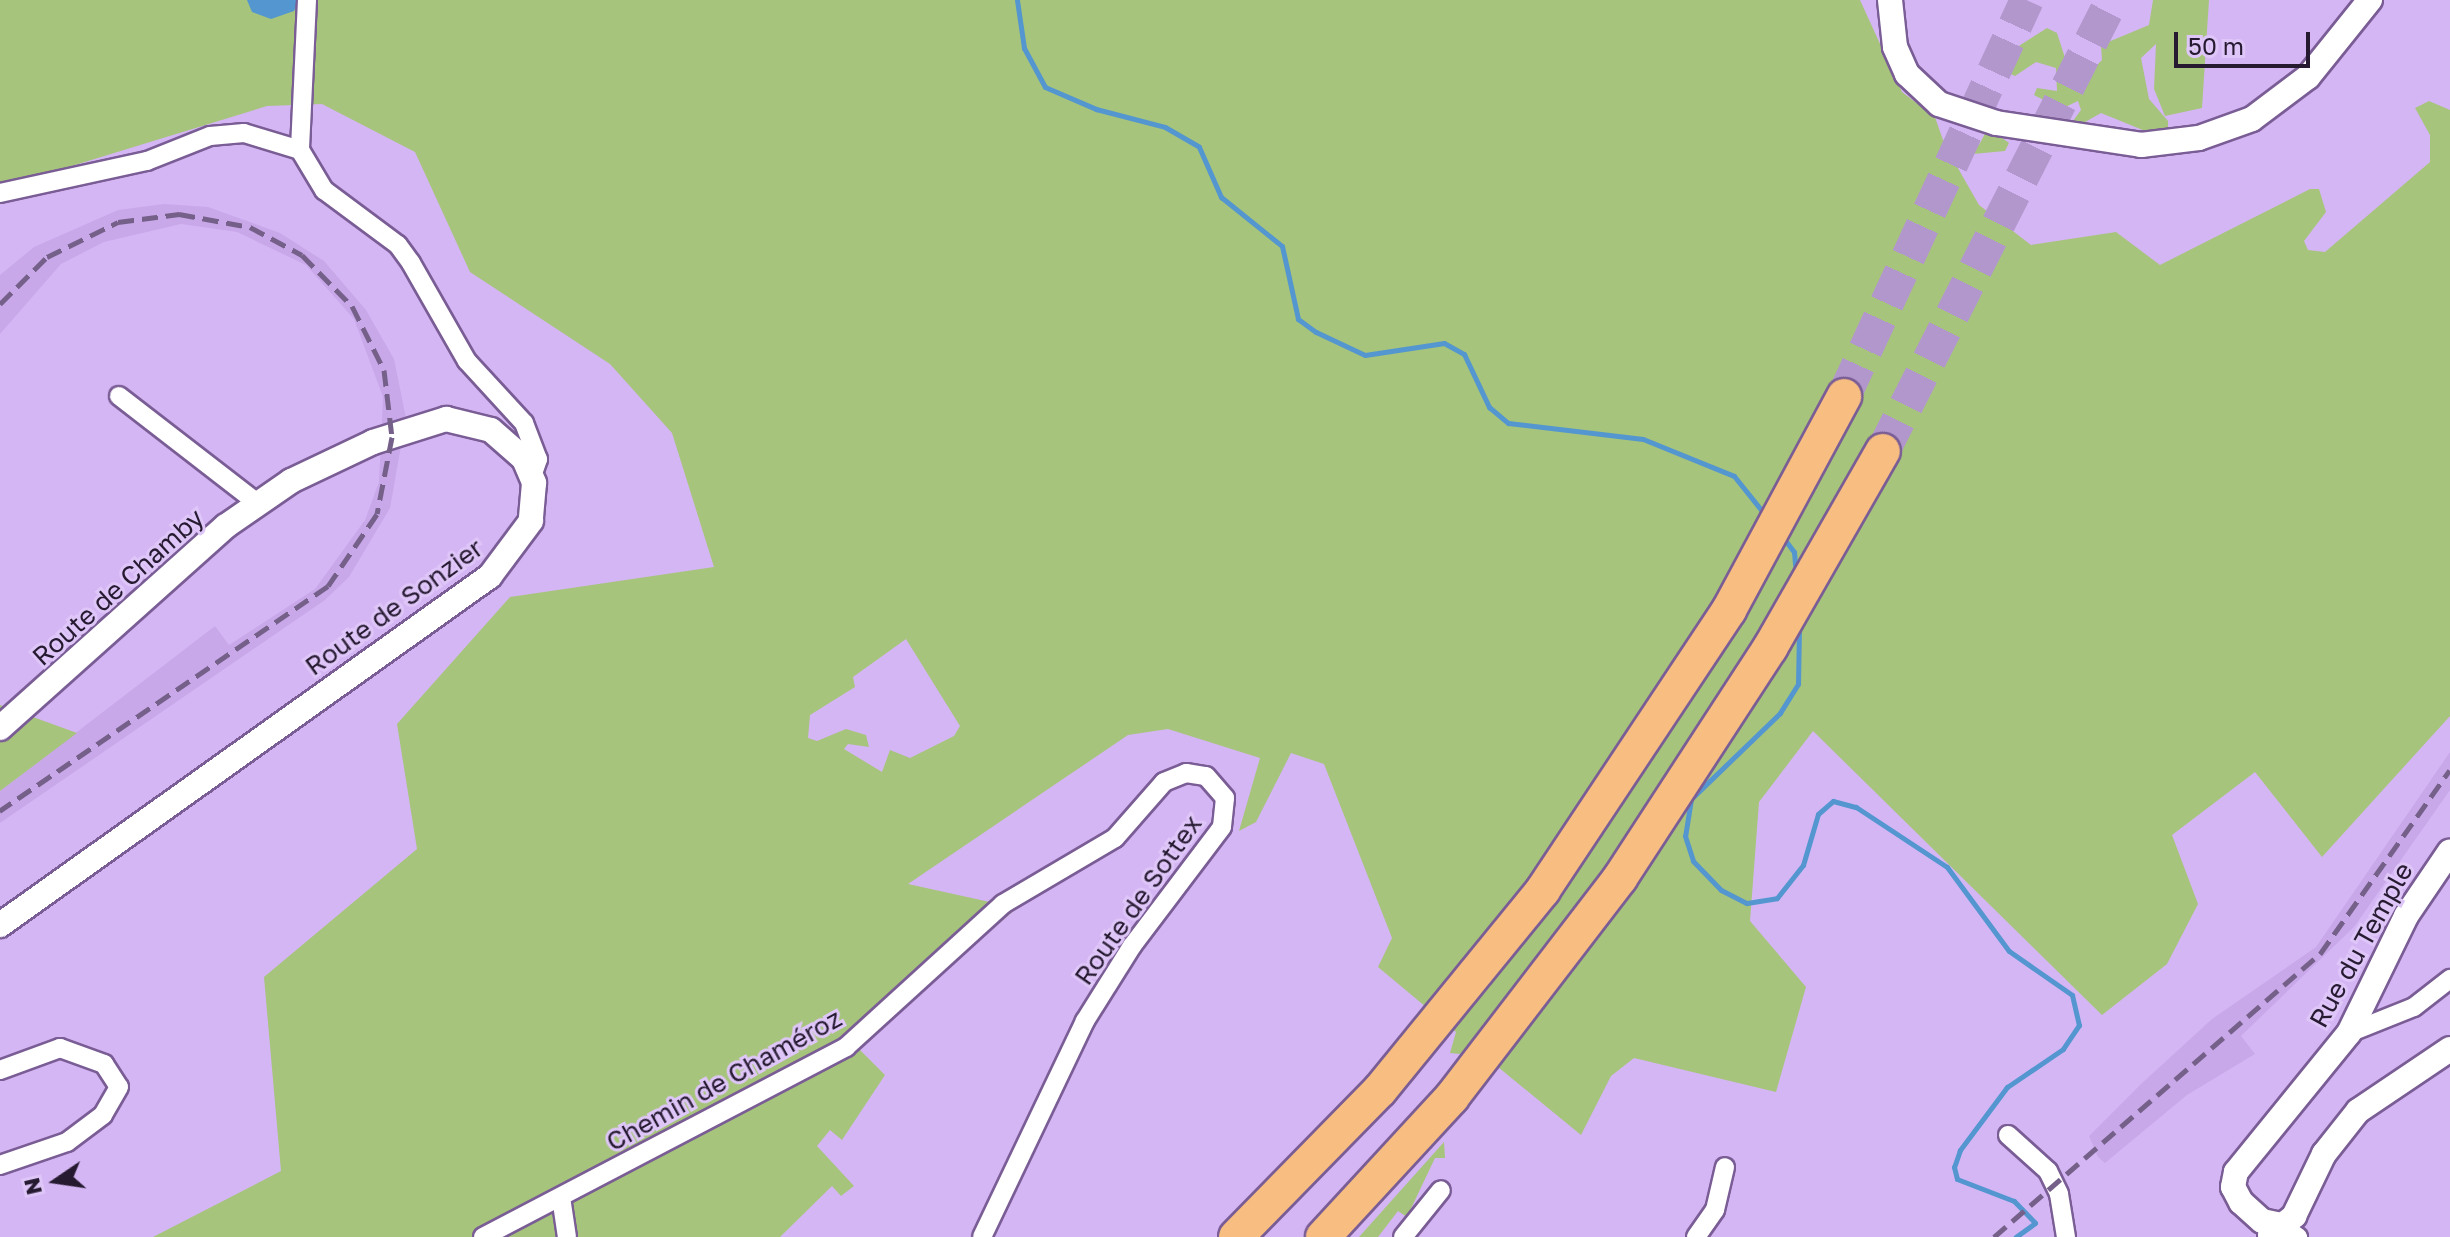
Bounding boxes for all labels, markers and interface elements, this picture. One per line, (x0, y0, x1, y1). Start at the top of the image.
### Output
scale bar (2178, 16, 2314, 66)
text: 50 m (2188, 31, 2244, 60)
street label: Route de Chamby (26, 502, 210, 672)
street label: Route de Sonzier (299, 532, 489, 682)
street label: Route de Sottex (1068, 809, 1208, 991)
street label: Rue du Temple (2303, 857, 2419, 1033)
street label: Chemin de Chaméroz (601, 1002, 847, 1158)
north arrow (16, 1141, 96, 1221)
text: N (17, 1175, 47, 1198)

